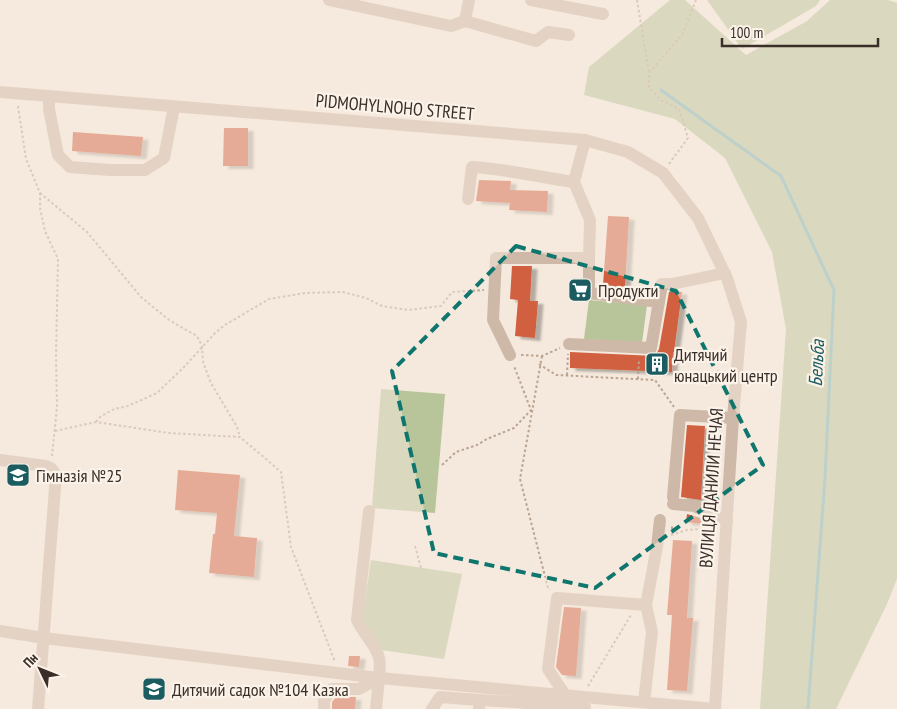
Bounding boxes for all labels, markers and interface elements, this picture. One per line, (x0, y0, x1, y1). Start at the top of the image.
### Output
scale bar (722, 15, 878, 47)
text: 100 m (730, 23, 763, 42)
street label: PIDMOHYLNOHO STREET (315, 89, 475, 125)
supermarket icon: Продукти (567, 277, 593, 303)
place label: Продукти (598, 279, 658, 302)
water label: Бельба (803, 338, 829, 387)
place label: Дитячий юнацький центр (674, 343, 778, 387)
building icon: Дитячий юнацький центр (644, 351, 670, 377)
street label: ВУЛИЦЯ ДАНИЛИ НЕЧАЯ (694, 407, 728, 569)
school or university icon: Гімназія №25 (5, 462, 31, 488)
place label: Гімназія №25 (36, 464, 122, 487)
north arrow (15, 644, 65, 694)
text: Пн (19, 649, 42, 671)
school or university icon: Дитячий садок №104 Казка (141, 676, 167, 702)
place label: Дитячий садок №104 Казка (172, 678, 349, 701)

